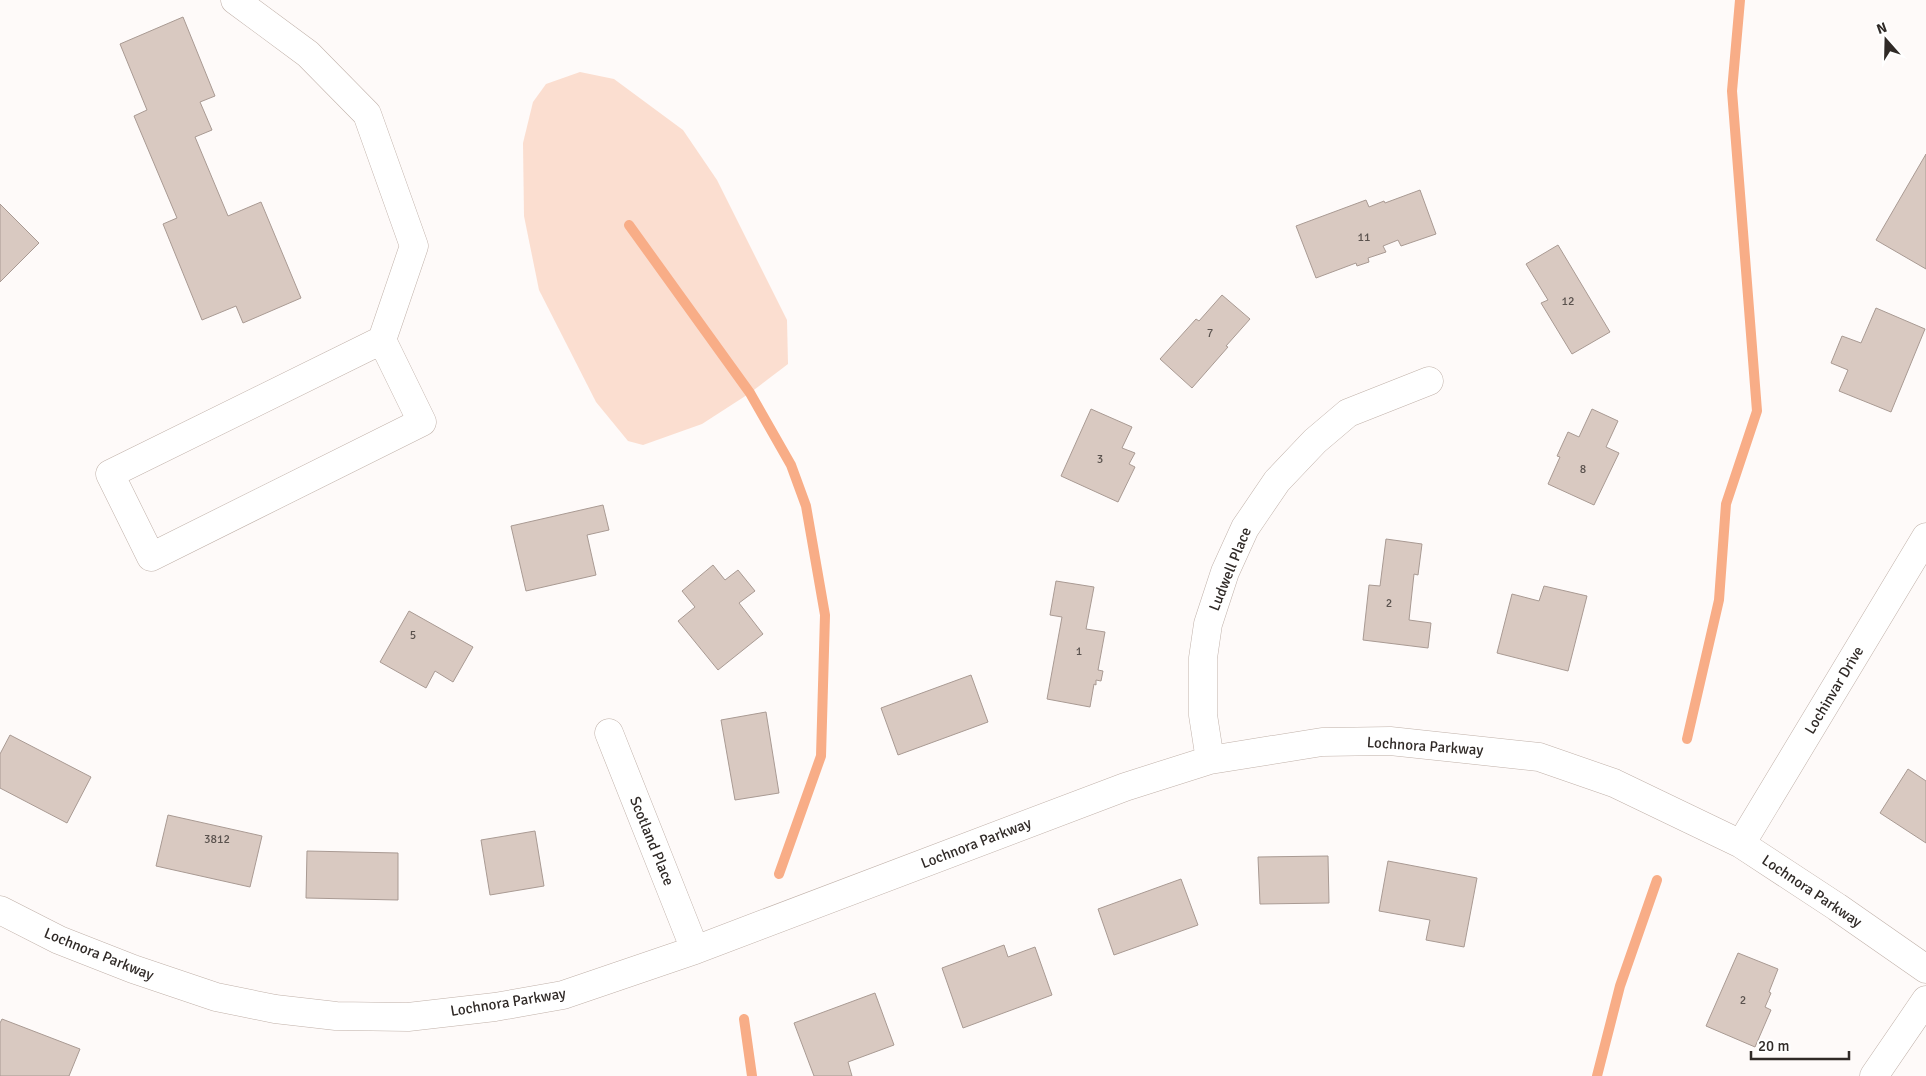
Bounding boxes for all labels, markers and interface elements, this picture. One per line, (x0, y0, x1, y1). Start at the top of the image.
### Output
north arrow (1861, 15, 1911, 65)
text: N (1874, 19, 1889, 38)
house number: 11 (1358, 230, 1370, 245)
house number: 12 (1562, 294, 1574, 309)
house number: 7 (1207, 326, 1213, 341)
house number: 3 (1097, 452, 1103, 467)
house number: 8 (1580, 462, 1586, 477)
street label: Ludwell Place (1205, 525, 1255, 613)
house number: 2 (1386, 596, 1392, 611)
house number: 5 (410, 628, 416, 643)
street label: Lochinvar Drive (1801, 643, 1867, 737)
house number: 1 (1076, 644, 1082, 659)
street label: Lochnora Parkway (1366, 733, 1484, 759)
street label: Scotland Place (626, 794, 678, 888)
street label: Lochnora Parkway (918, 814, 1034, 872)
house number: 3812 (204, 832, 230, 847)
street label: Lochnora Parkway (1759, 851, 1865, 931)
street label: Lochnora Parkway (42, 924, 156, 984)
street label: Lochnora Parkway (449, 984, 567, 1020)
house number: 2 (1740, 993, 1746, 1008)
scale bar (1751, 1028, 1848, 1060)
text: 20 m (1758, 1037, 1789, 1055)

